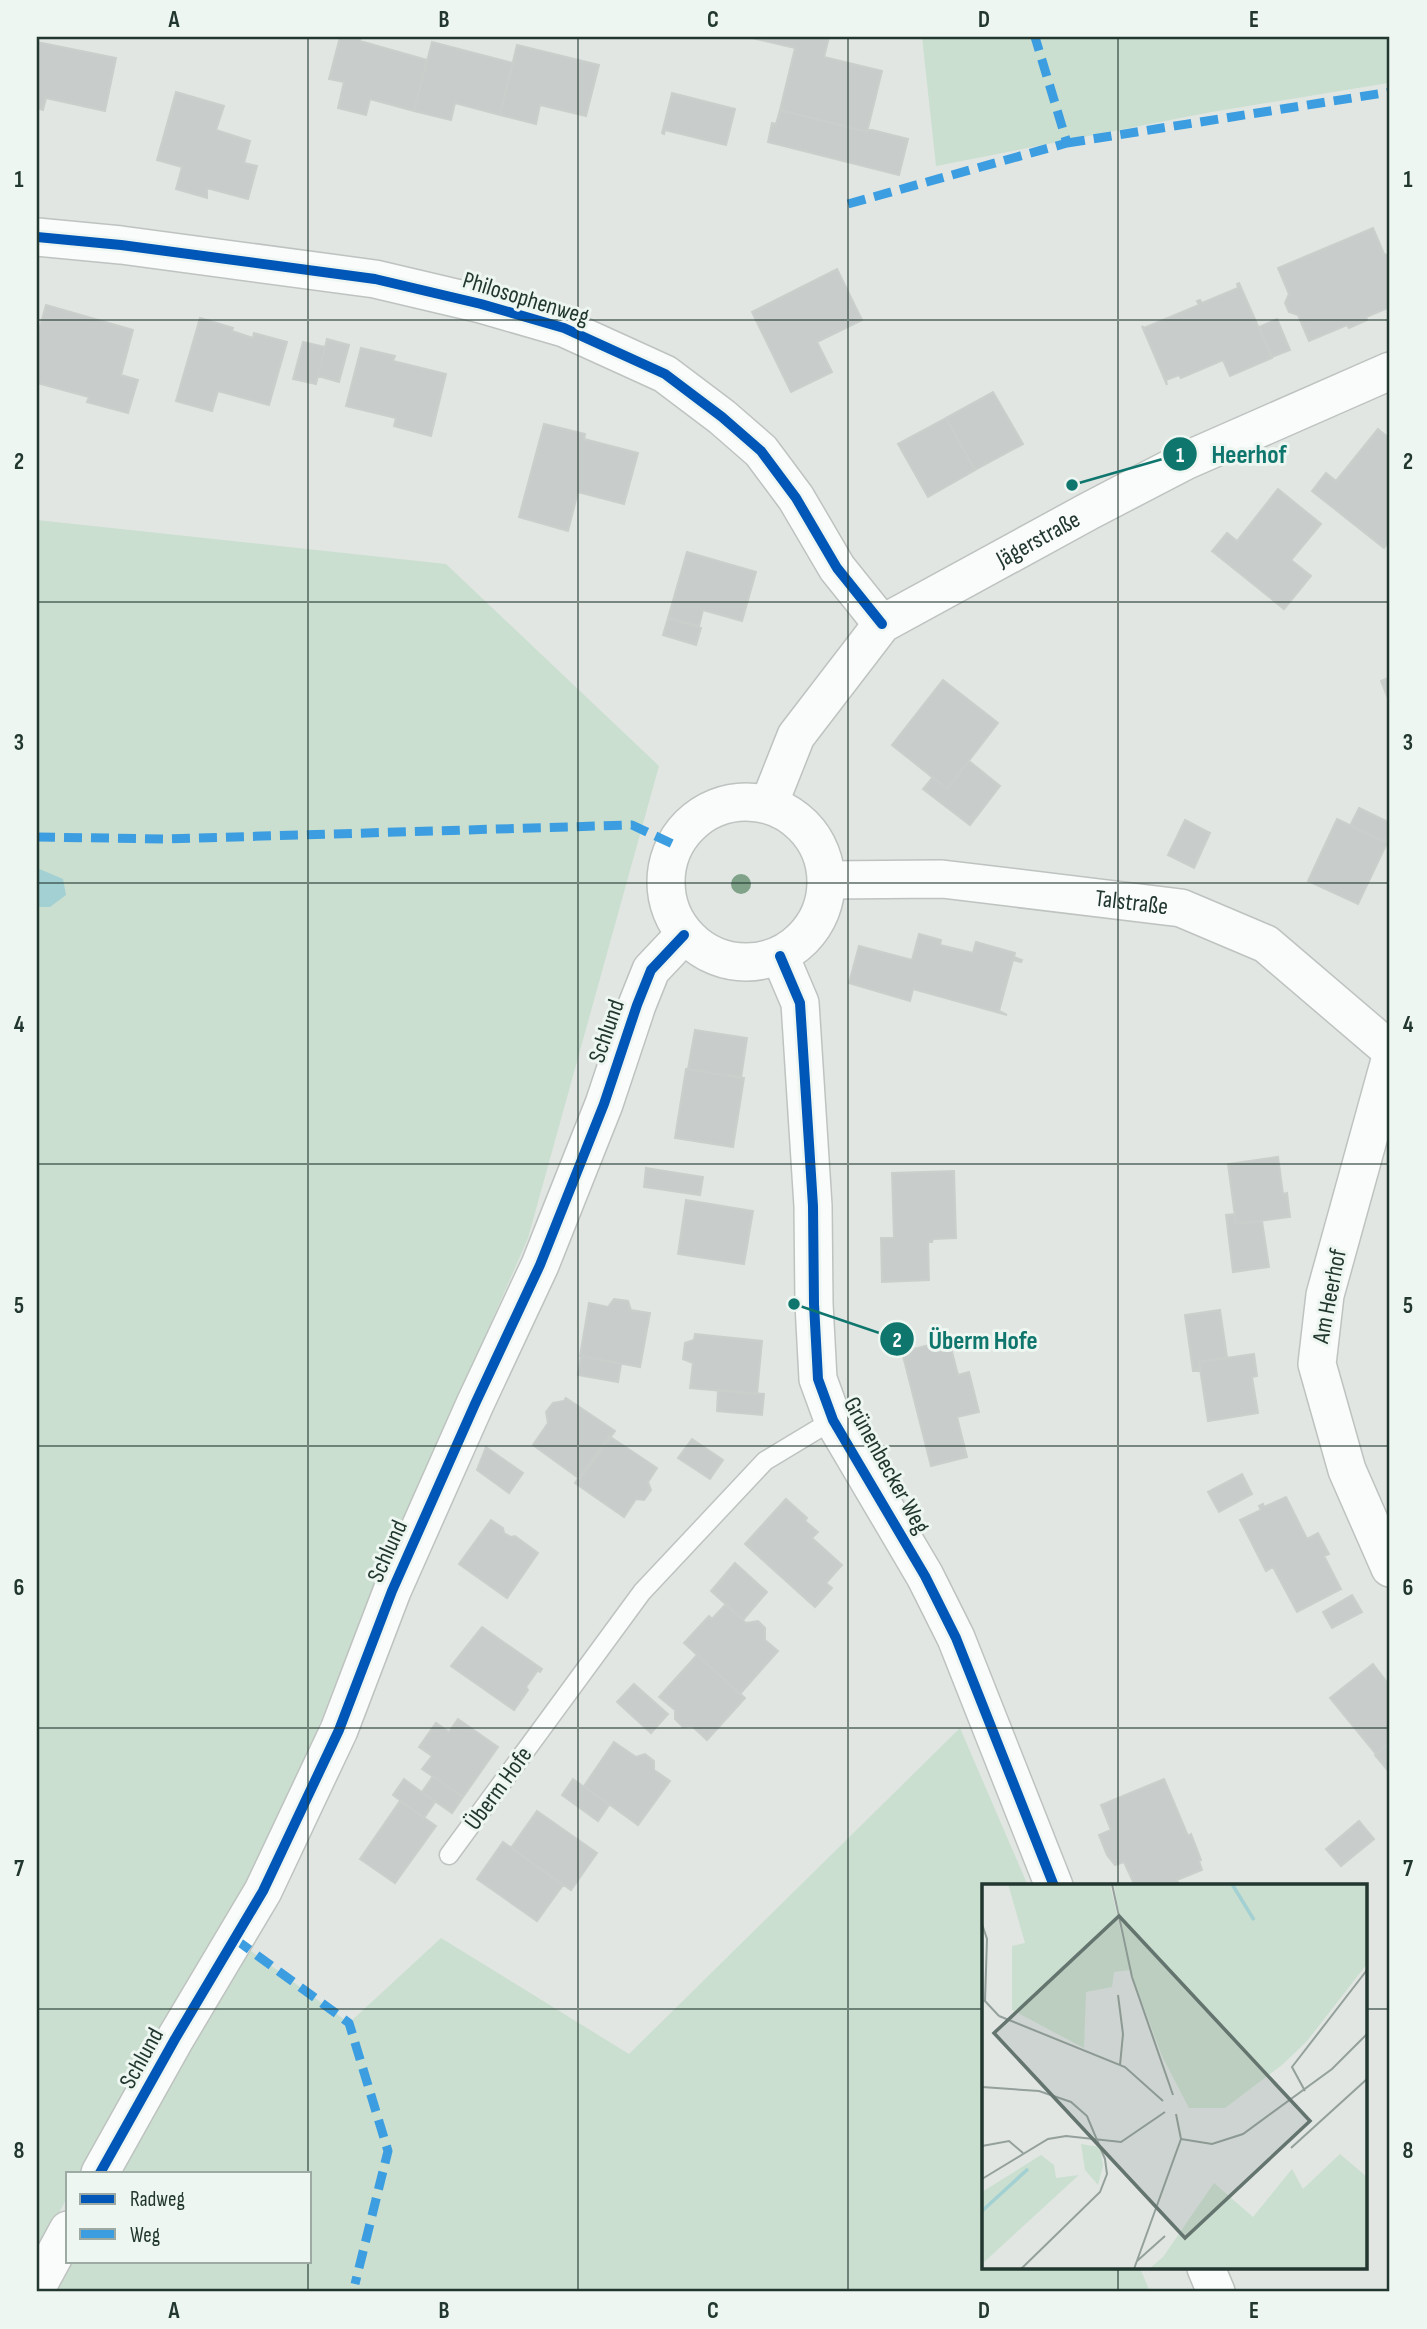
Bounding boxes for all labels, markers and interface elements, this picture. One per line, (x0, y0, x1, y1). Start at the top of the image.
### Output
text: A (168, 6, 181, 34)
text: B (439, 6, 450, 34)
text: C (707, 6, 719, 34)
text: D (978, 6, 990, 34)
text: E (1249, 6, 1259, 34)
text: 1 (14, 166, 24, 194)
text: 1 (1403, 166, 1413, 194)
street label: Philosophenweg (459, 266, 593, 331)
callout: Heerhof (1163, 431, 1301, 478)
text: Heerhof (1211, 440, 1287, 471)
text: 1 (1176, 443, 1184, 468)
text: 2 (14, 448, 24, 476)
text: 2 (1403, 448, 1413, 476)
street label: Jägerstraße (990, 505, 1085, 574)
text: 3 (14, 729, 24, 757)
text: 3 (1403, 729, 1413, 757)
street label: Talstraße (1093, 884, 1170, 921)
street label: Schlund (582, 996, 631, 1067)
text: 4 (14, 1011, 25, 1039)
text: 4 (1403, 1011, 1414, 1039)
street label: Am Heerhof (1306, 1245, 1353, 1347)
text: 5 (14, 1292, 24, 1320)
text: 5 (1403, 1292, 1413, 1320)
callout: Überm Hofe (879, 1316, 1052, 1363)
text: Überm Hofe (928, 1326, 1038, 1357)
text: 2 (892, 1328, 902, 1353)
street label: Grünenbecker Weg (837, 1392, 936, 1539)
street label: Schlund (361, 1516, 414, 1587)
text: 6 (14, 1574, 24, 1602)
text: 6 (1403, 1574, 1413, 1602)
street label: Überm Hofe (459, 1741, 538, 1836)
text: 7 (14, 1855, 24, 1883)
text: 7 (1403, 1855, 1413, 1883)
inset map (982, 1884, 1368, 2270)
street label: Schlund (113, 2023, 170, 2094)
text: 8 (14, 2137, 25, 2165)
text: 8 (1403, 2137, 1414, 2165)
legend (66, 2172, 312, 2262)
text: Radweg (130, 2187, 185, 2212)
text: Weg (130, 2223, 160, 2248)
text: A (168, 2297, 181, 2325)
text: B (439, 2297, 450, 2325)
text: C (707, 2297, 719, 2325)
text: D (978, 2297, 990, 2325)
text: E (1249, 2297, 1259, 2325)

